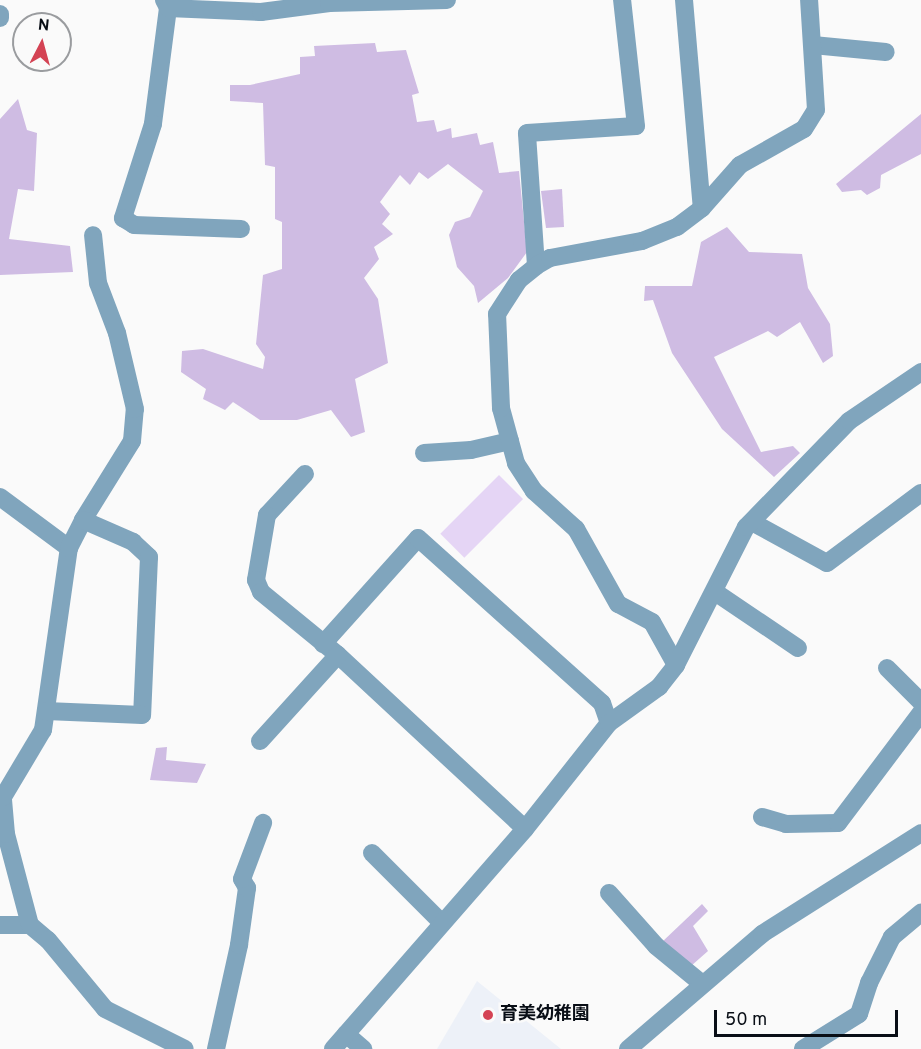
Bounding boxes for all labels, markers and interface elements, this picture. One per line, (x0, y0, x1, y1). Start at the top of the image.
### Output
north arrow (12, 12, 72, 72)
text: N (37, 16, 50, 37)
scale bar (717, 998, 902, 1036)
place label: 育美幼稚園 (500, 1004, 590, 1026)
marker: 育美幼稚園 (481, 1008, 495, 1022)
text: 50 m (725, 1009, 767, 1032)

